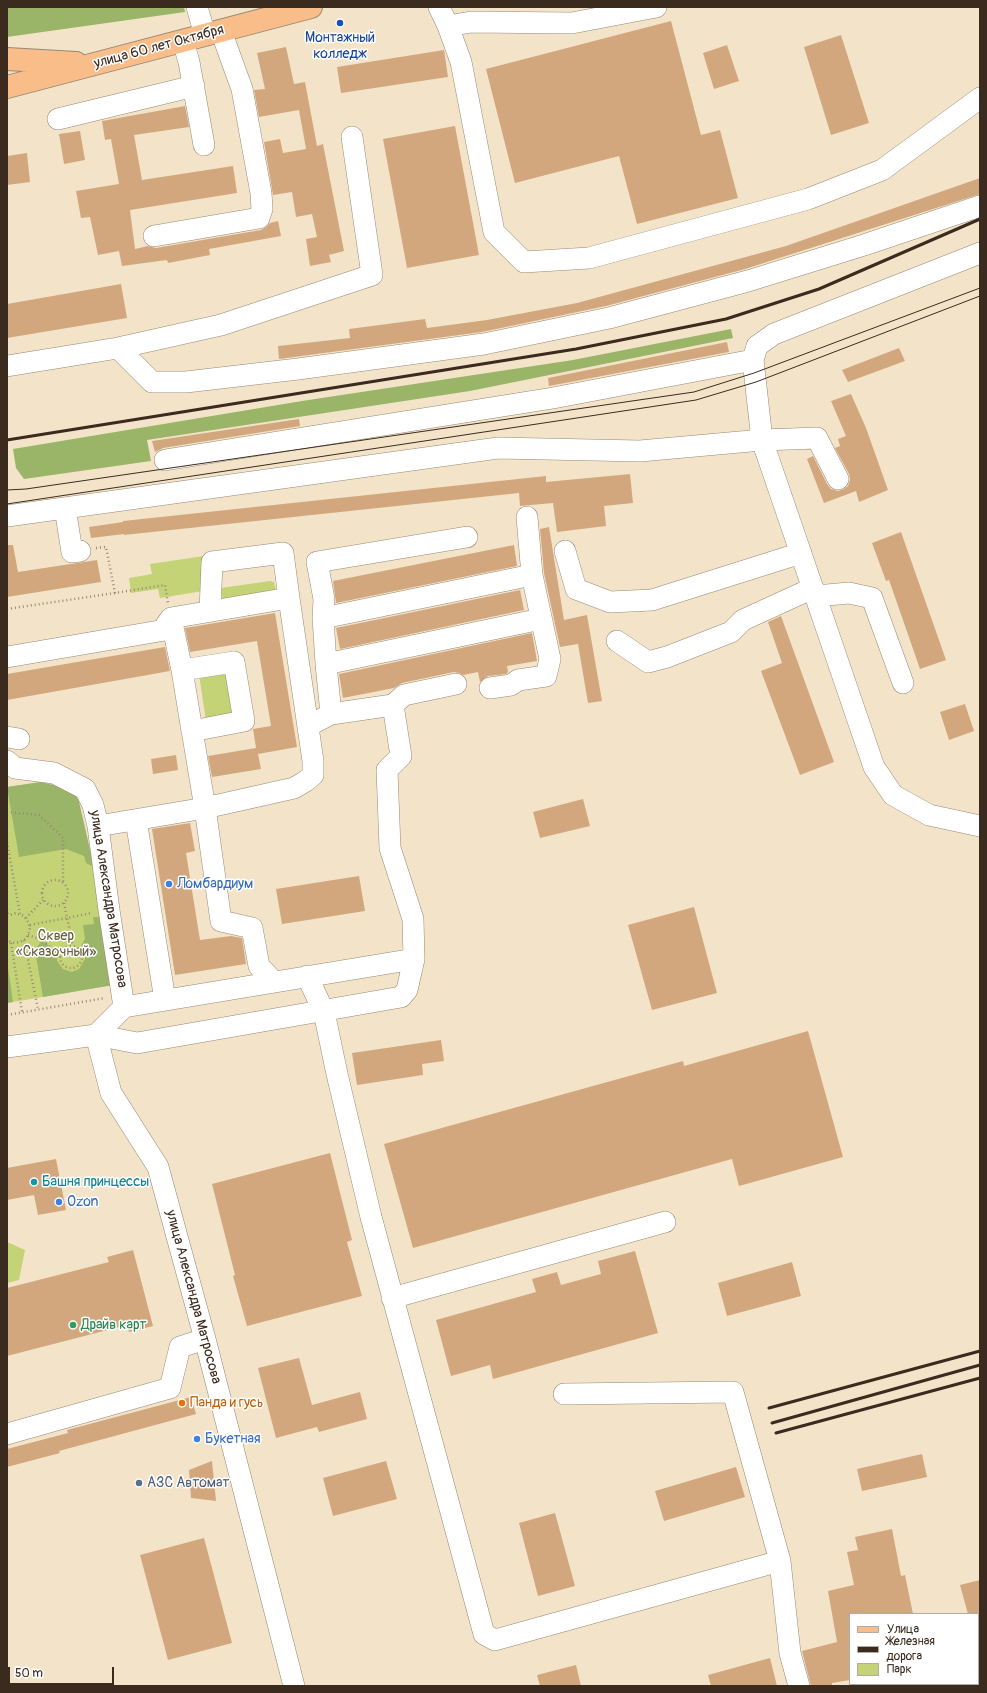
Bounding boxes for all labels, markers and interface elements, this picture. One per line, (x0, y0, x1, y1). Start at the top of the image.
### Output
marker: Монтажный колледж (335, 18, 345, 28)
street label: улица 60 лет Октября (92, 22, 226, 72)
place label: Монтажный колледж (305, 30, 375, 62)
street label: улица Александра Матросова (86, 809, 130, 989)
place label: Ломбардиум (177, 876, 253, 892)
marker: Ломбардиум (164, 879, 174, 889)
park label: Сквер «Сказочный» (16, 928, 96, 960)
place label: Башня принцессы (42, 1174, 149, 1190)
marker: Башня принцессы (29, 1177, 39, 1187)
place label: Ozon (67, 1194, 98, 1210)
marker: Ozon (54, 1197, 64, 1207)
street label: улица Александра Матросова (162, 1208, 224, 1386)
place label: Драйв карт (81, 1317, 147, 1333)
marker: Драйв карт (68, 1320, 78, 1330)
place label: Панда и гусь (190, 1395, 263, 1411)
marker: Панда и гусь (177, 1398, 187, 1408)
place label: Букетная (205, 1431, 261, 1447)
marker: Букетная (192, 1434, 202, 1444)
place label: АЗС Автомат (147, 1475, 229, 1491)
marker: АЗС Автомат (134, 1478, 144, 1488)
legend (849, 1613, 979, 1685)
text: Улица (887, 1622, 919, 1637)
text: Железная дорога (887, 1634, 935, 1664)
scale bar (10, 1659, 116, 1685)
text: Парк (887, 1662, 912, 1677)
text: 50 m (15, 1666, 43, 1681)

